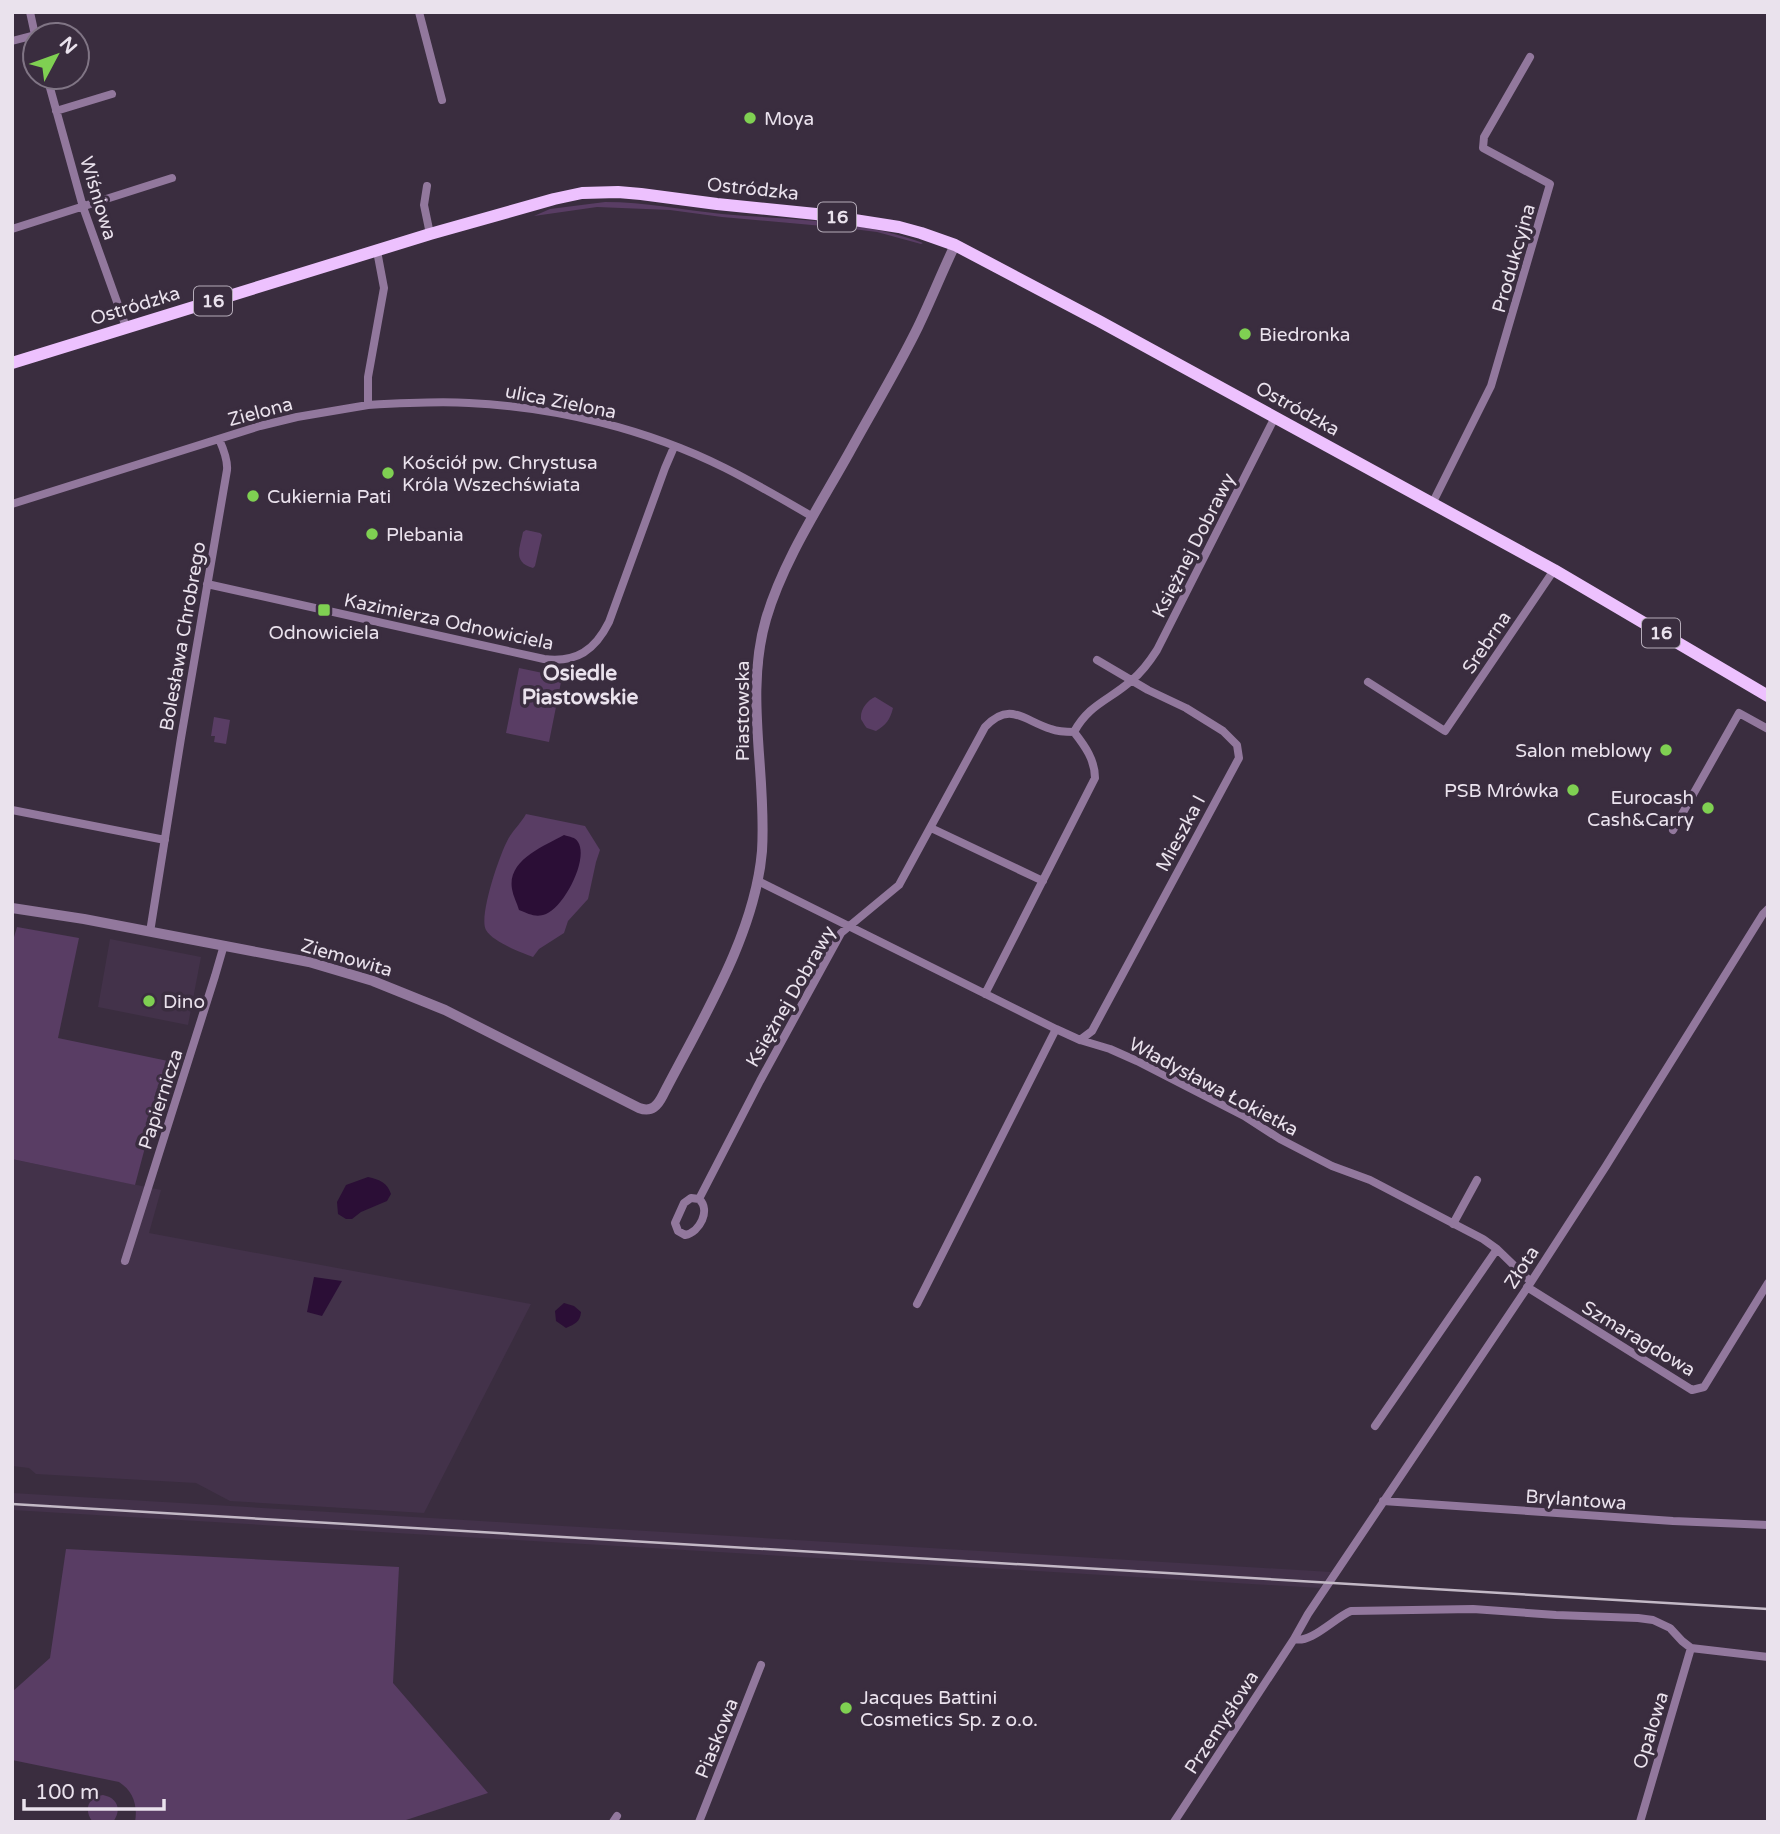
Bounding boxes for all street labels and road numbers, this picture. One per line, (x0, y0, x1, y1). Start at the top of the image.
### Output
street label: Wiśniowa (75, 154, 121, 243)
street label: Ostródzka (706, 173, 800, 205)
street label: Produkcyjna (1488, 201, 1540, 315)
road number: 16 (818, 202, 856, 232)
street label: Ostródzka (88, 282, 183, 330)
road number: 16 (194, 286, 232, 316)
street label: Ostródzka (1252, 377, 1343, 441)
street label: ulica Zielona (503, 380, 618, 424)
street label: Zielona (225, 393, 295, 431)
street label: Księżnej Dobrawy (1148, 469, 1240, 621)
street label: Bolesława Chrobrego (155, 540, 210, 733)
street label: Kazimierza Odnowiciela (342, 589, 556, 655)
street label: Srebrna (1458, 607, 1516, 678)
road number: 16 (1642, 618, 1680, 648)
street label: Piastowska (732, 661, 754, 761)
street label: Mieszka I (1152, 791, 1210, 875)
street label: Księżnej Dobrawy (741, 922, 840, 1071)
street label: Ziemowita (298, 934, 395, 982)
street label: Władysława Łokietka (1125, 1033, 1302, 1141)
street label: Papiernicza (134, 1046, 188, 1152)
street label: Złota (1500, 1242, 1544, 1293)
street label: Szmaragdowa (1578, 1296, 1699, 1381)
street label: Brylantowa (1525, 1485, 1627, 1515)
street label: Przemysłowa (1180, 1667, 1263, 1778)
street label: Opalowa (1629, 1689, 1673, 1772)
street label: Piaskowa (691, 1695, 743, 1782)

